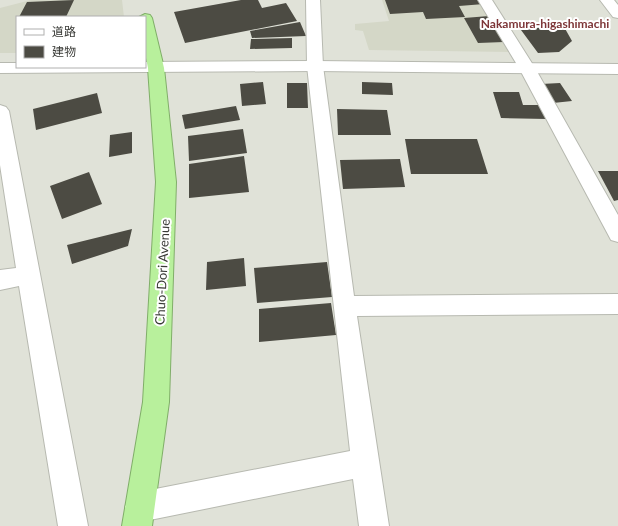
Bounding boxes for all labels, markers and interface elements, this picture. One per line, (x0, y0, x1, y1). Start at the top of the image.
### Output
legend (16, 16, 146, 68)
district label: Nakamura-higashimachi (481, 16, 609, 31)
text: 道路 (52, 24, 76, 39)
text: 建物 (52, 44, 76, 59)
street label: Chuo-Dori Avenue (151, 218, 173, 326)

